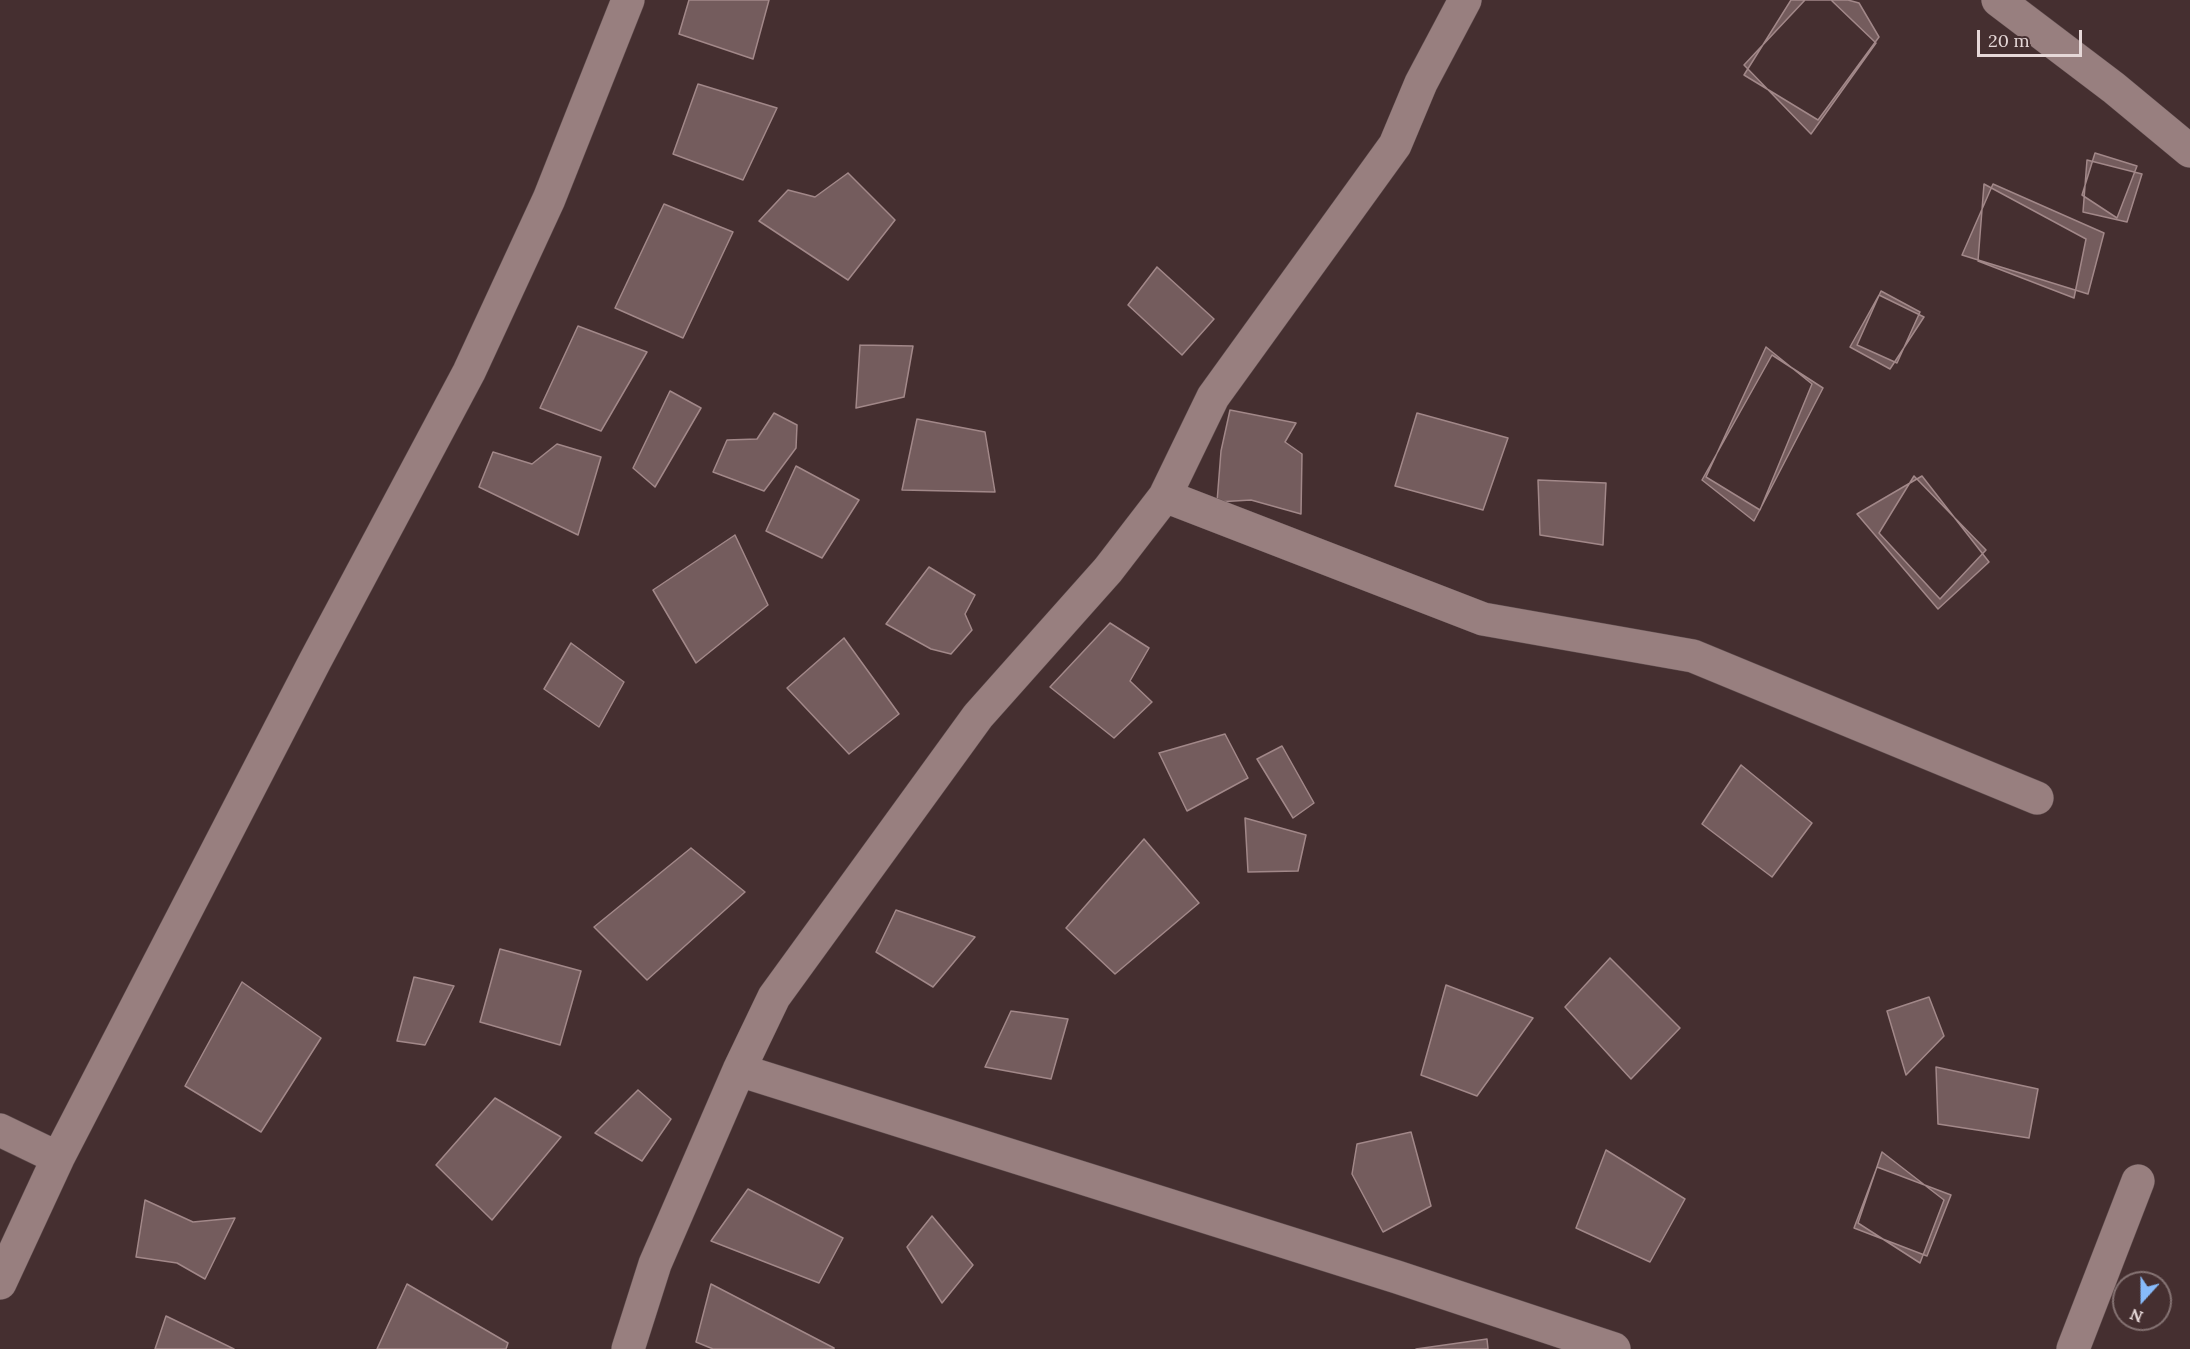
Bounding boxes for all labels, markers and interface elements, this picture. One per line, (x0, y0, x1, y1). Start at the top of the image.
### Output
scale bar (1980, 18, 2085, 56)
text: 20 m (1988, 29, 2030, 52)
north arrow (2112, 1271, 2172, 1331)
text: N (2127, 1304, 2146, 1327)

